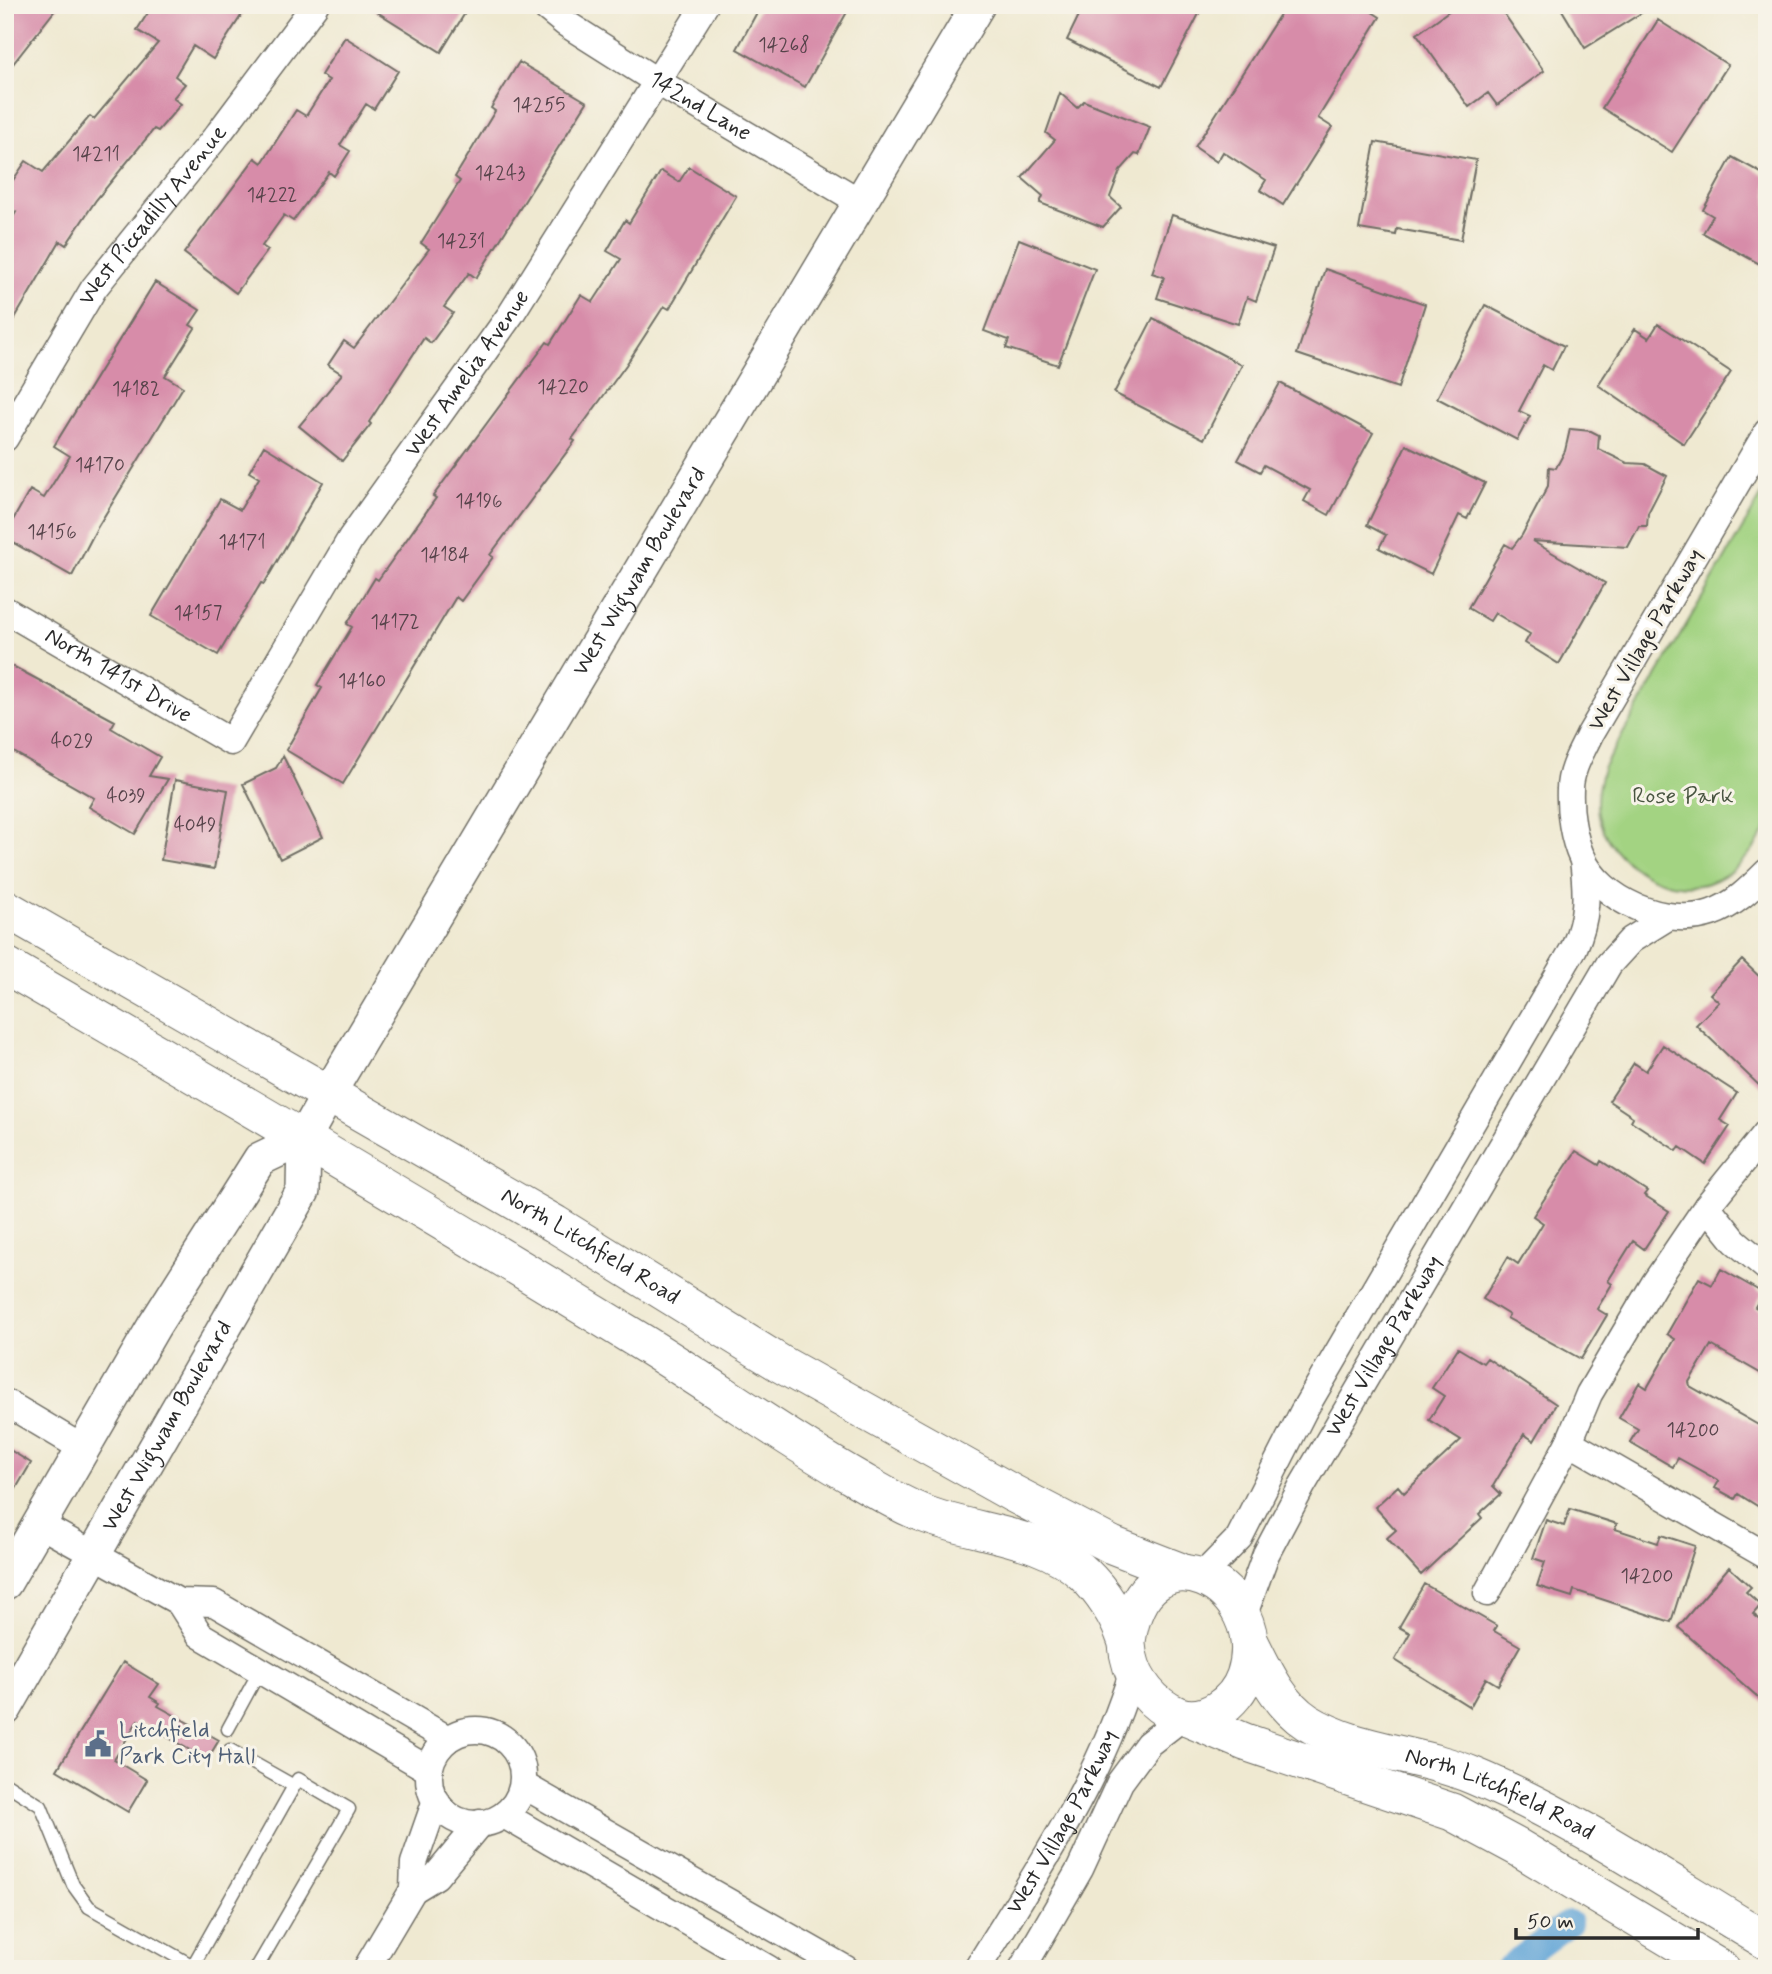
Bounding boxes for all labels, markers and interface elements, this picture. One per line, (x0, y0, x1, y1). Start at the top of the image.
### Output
house number: 14268 (758, 33, 810, 58)
street label: 142nd Lane (642, 65, 757, 149)
house number: 14255 (513, 93, 565, 118)
street label: West Piccadilly Avenue (72, 119, 235, 311)
house number: 14211 (72, 142, 120, 167)
house number: 14243 (475, 161, 525, 186)
house number: 14222 (247, 183, 297, 208)
house number: 14231 (437, 229, 485, 254)
street label: West Amelia Avenue (398, 285, 537, 463)
house number: 14220 (537, 375, 589, 400)
house number: 14182 (112, 377, 160, 402)
house number: 14170 (75, 453, 125, 478)
street label: West Wigwam Boulevard (566, 462, 714, 682)
house number: 14196 (455, 489, 503, 514)
house number: 14156 (27, 520, 77, 545)
house number: 14171 (218, 530, 266, 555)
house number: 14184 (420, 543, 470, 568)
street label: West Village Parkway (1581, 543, 1711, 737)
house number: 14157 (174, 601, 222, 626)
house number: 14172 (371, 610, 419, 635)
street label: North 141st Drive (39, 621, 197, 731)
house number: 14160 (338, 669, 386, 694)
house number: 4029 (51, 729, 93, 754)
park label: Rose Park (1632, 782, 1734, 812)
house number: 4039 (106, 784, 146, 809)
house number: 4049 (174, 813, 216, 838)
street label: North Litchfield Road (495, 1181, 685, 1312)
street label: West Village Parkway (1319, 1250, 1449, 1443)
street label: West Wigwam Boulevard (95, 1315, 240, 1537)
house number: 14200 (1667, 1418, 1719, 1443)
house number: 14200 (1621, 1564, 1673, 1589)
place label: Litchfield Park City Hall (119, 1716, 255, 1772)
street label: West Village Parkway (1000, 1726, 1125, 1920)
public building icon: Litchfield Park City Hall (83, 1729, 113, 1759)
street label: North Litchfield Road (1402, 1741, 1599, 1848)
scale bar (1516, 1897, 1698, 1941)
text: 50 m (1527, 1908, 1574, 1936)

